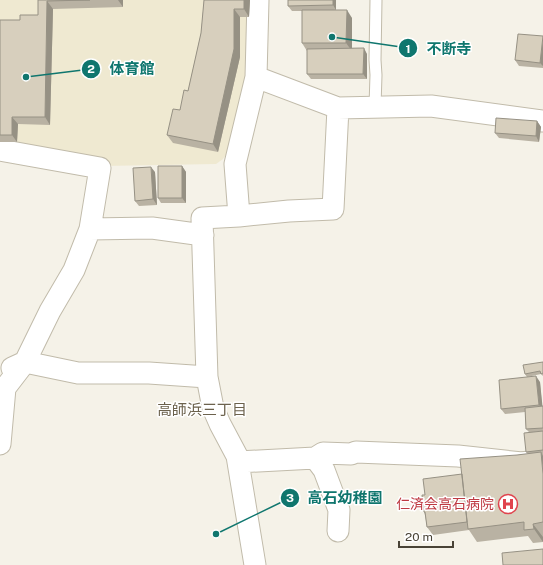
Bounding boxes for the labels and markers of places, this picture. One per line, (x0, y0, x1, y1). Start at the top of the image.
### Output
callout: 不断寺 (398, 35, 479, 62)
callout: 体育館 (81, 55, 162, 82)
callout: 高石幼稚園 (280, 485, 391, 512)
hospital icon: 仁済会高石病院 (497, 493, 519, 515)
place label: 仁済会高石病院 (396, 496, 494, 512)

